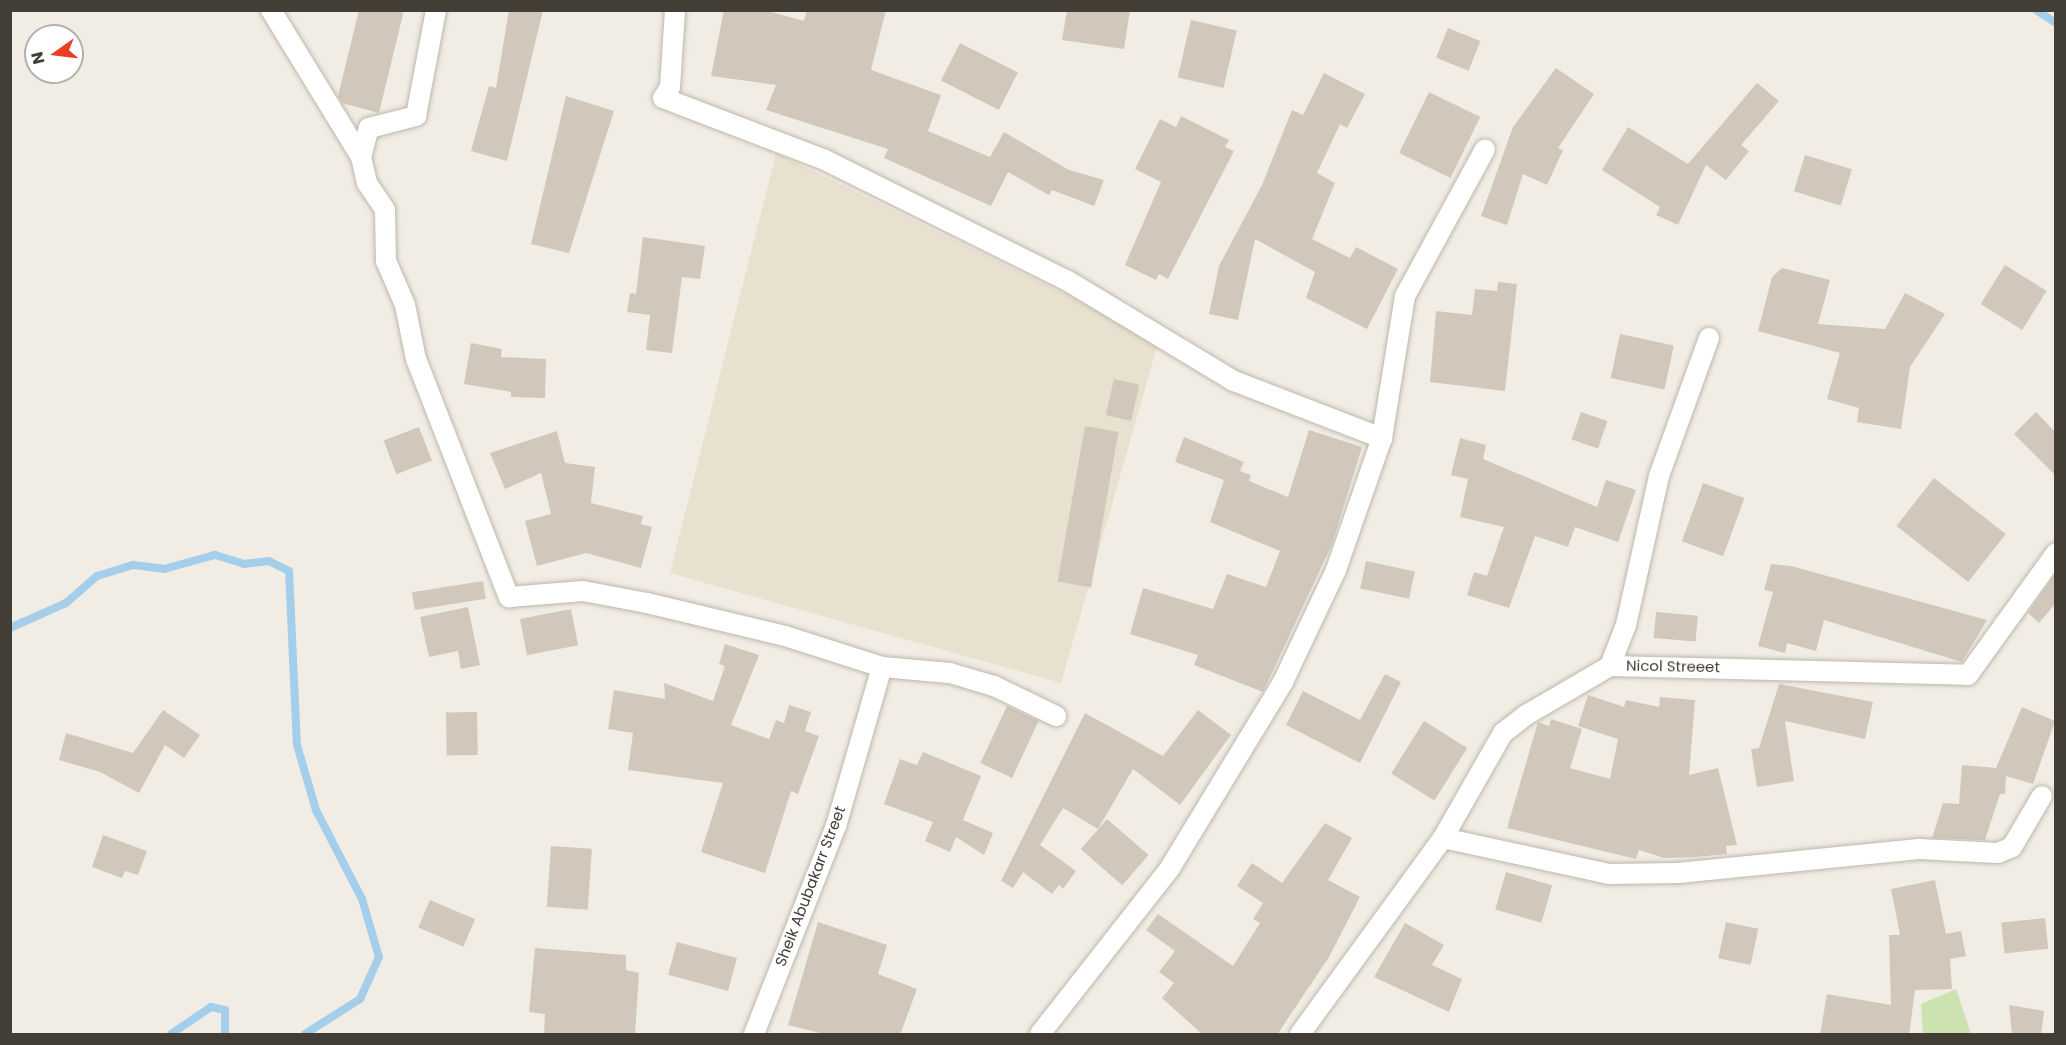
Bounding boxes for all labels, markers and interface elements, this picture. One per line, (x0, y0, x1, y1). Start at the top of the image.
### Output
north arrow (24, 24, 84, 84)
text: N (25, 49, 51, 67)
street label: Nicol Streeet (1626, 656, 1720, 676)
street label: Sheik Abubakarr Street (771, 803, 849, 969)

